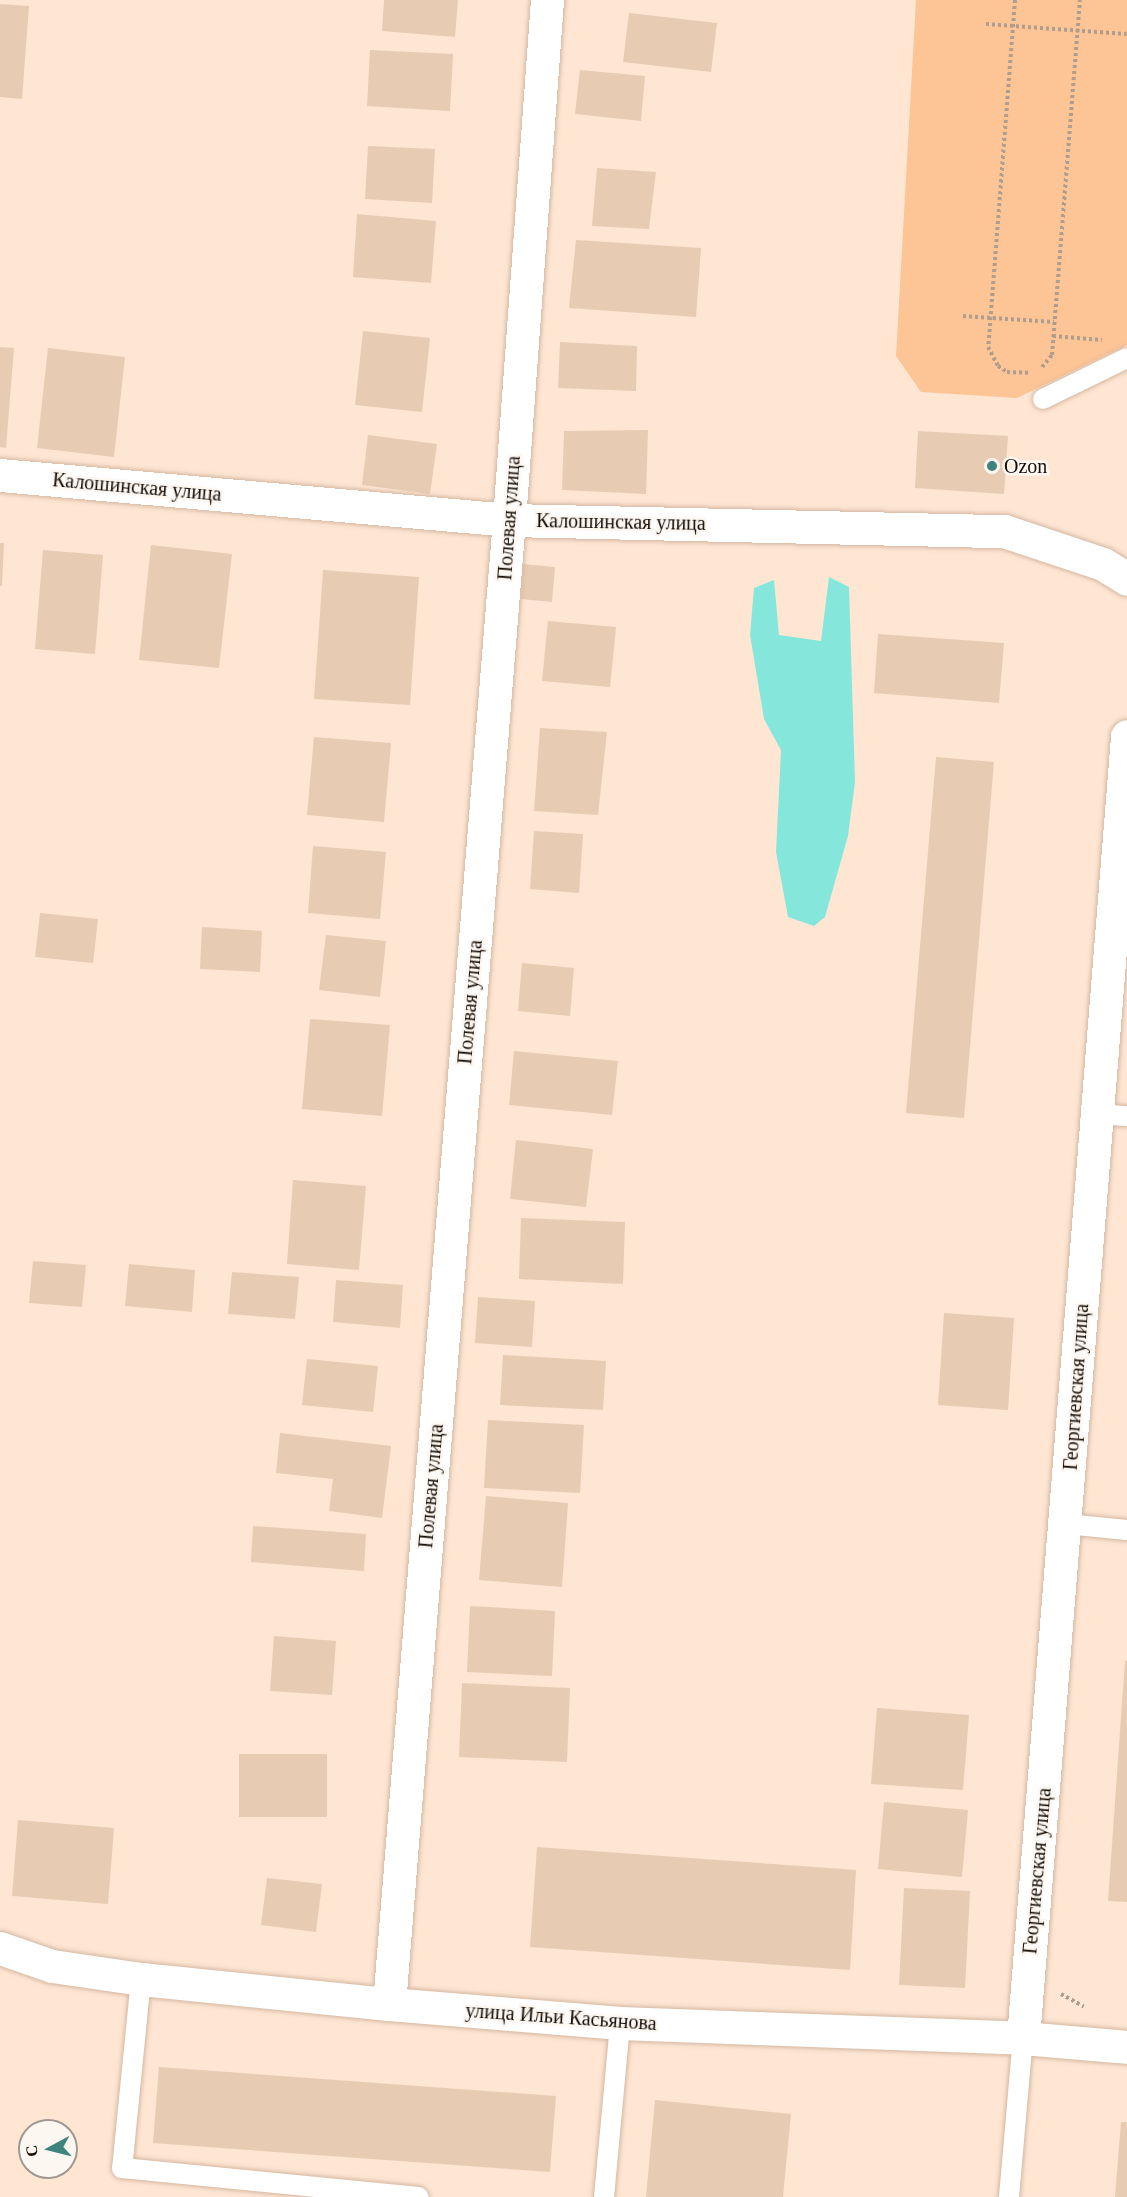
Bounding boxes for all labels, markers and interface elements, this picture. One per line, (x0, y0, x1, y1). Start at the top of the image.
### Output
place label: Ozon (1004, 454, 1047, 478)
street label: Полевая улица (493, 455, 525, 581)
marker: Ozon (985, 459, 999, 473)
street label: Калошинская улица (51, 468, 223, 506)
street label: Калошинская улица (536, 509, 706, 535)
street label: Полевая улица (453, 939, 487, 1065)
street label: Георгиевская улица (1058, 1303, 1094, 1471)
street label: Полевая улица (414, 1423, 448, 1549)
street label: Георгиевская улица (1018, 1787, 1056, 1955)
street label: улица Ильи Касьянова (465, 1998, 657, 2036)
north arrow (18, 2119, 78, 2179)
text: С (22, 2144, 41, 2158)

